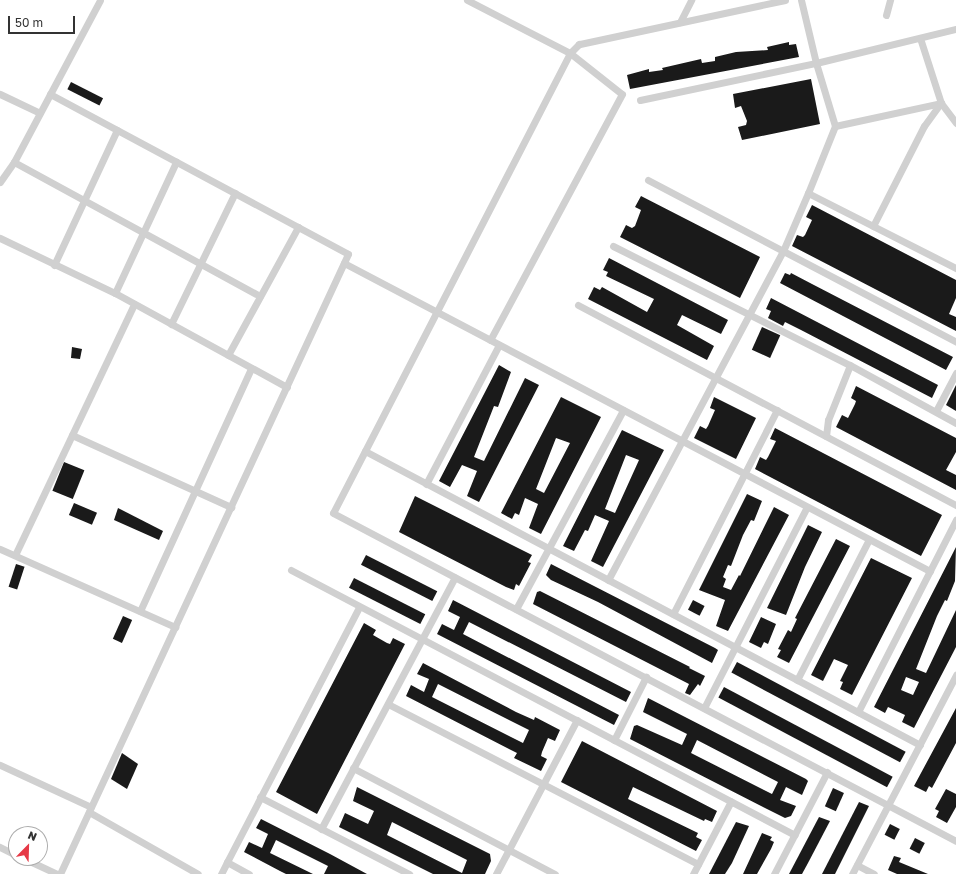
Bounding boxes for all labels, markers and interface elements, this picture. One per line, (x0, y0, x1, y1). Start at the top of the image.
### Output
scale bar (10, 8, 77, 34)
text: 50 m (15, 15, 43, 30)
north arrow (8, 826, 48, 866)
text: N (26, 828, 39, 843)

